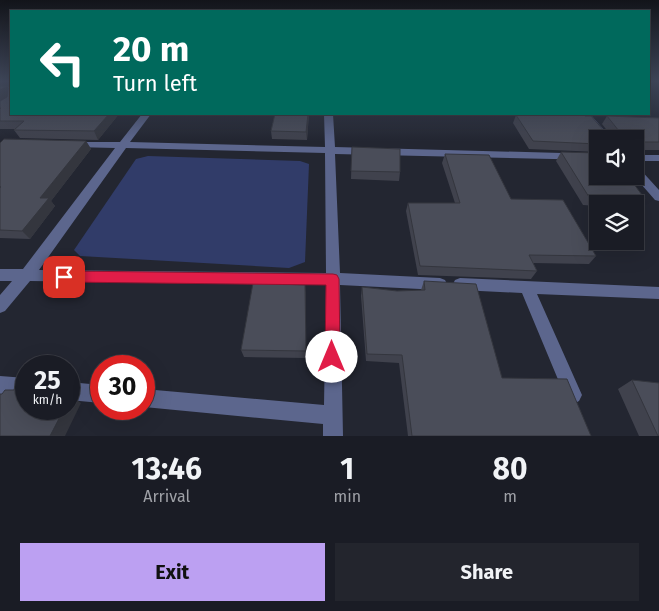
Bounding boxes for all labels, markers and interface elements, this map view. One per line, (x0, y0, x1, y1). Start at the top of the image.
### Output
text: 20 m (113, 28, 189, 70)
icon: left (30, 30, 95, 95)
text: Turn left (113, 70, 197, 97)
map controls (589, 130, 644, 250)
button: sound (589, 130, 644, 185)
button: layers (589, 195, 644, 250)
pin (43, 256, 85, 298)
icon: arrive (50, 263, 78, 291)
position arrow (305, 330, 357, 382)
speed limit sign: 30 (90, 355, 155, 420)
text: 25 (34, 366, 61, 396)
text: km/h (33, 393, 62, 407)
text: 13:46 (131, 451, 202, 487)
text: 1 (340, 451, 354, 487)
text: 80 (493, 451, 528, 487)
text: Arrival (143, 487, 190, 506)
text: min (333, 487, 361, 506)
text: m (503, 487, 517, 506)
button: Exit (20, 543, 325, 601)
button: Share (335, 543, 639, 601)

